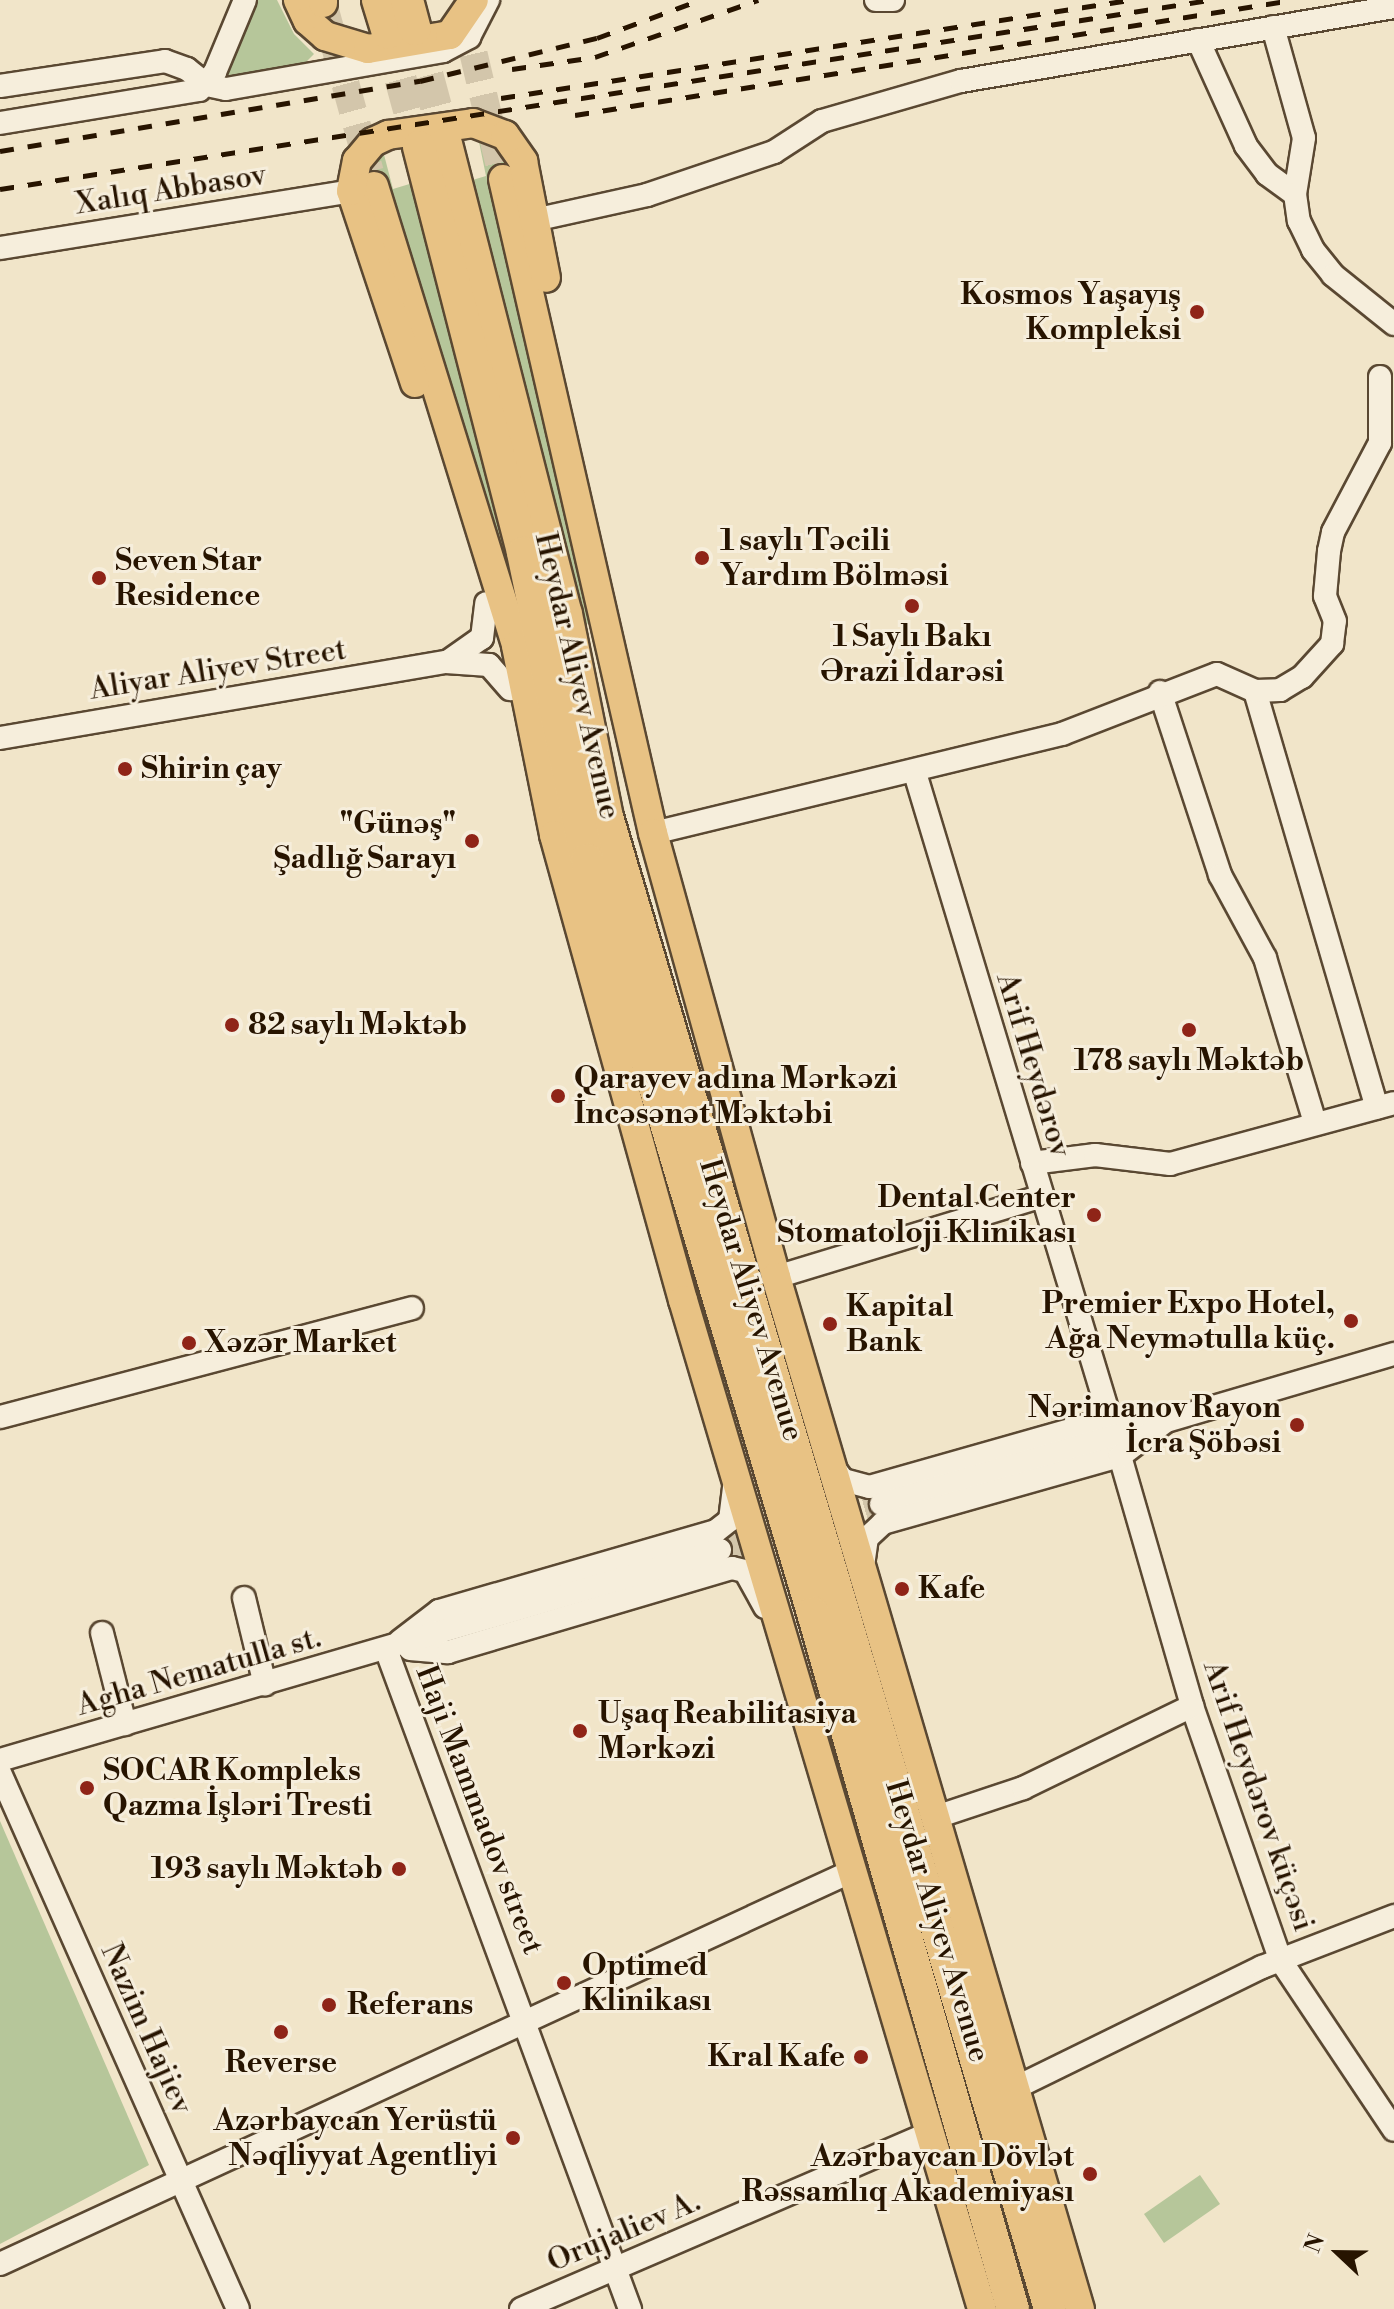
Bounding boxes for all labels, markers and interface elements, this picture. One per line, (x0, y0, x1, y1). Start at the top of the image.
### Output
street label: Xalıq Abbasov (73, 157, 269, 223)
place label: Kosmos Yaşayış Kompleksi (960, 277, 1181, 348)
marker: Kosmos Yaşayış Kompleksi (1188, 303, 1206, 321)
place label: 1 saylı Təcili Yardım Bölməsi (720, 523, 949, 594)
street label: Heydar Aliyev Avenue (527, 529, 627, 823)
place label: Seven Star Residence (115, 543, 262, 614)
marker: 1 saylı Təcili Yardım Bölməsi (691, 547, 713, 569)
marker: Seven Star Residence (90, 569, 108, 587)
marker: 1 Saylı Bakı Ərazi İdarəsi (903, 597, 921, 615)
place label: 1 Saylı Bakı Ərazi İdarəsi (820, 619, 1004, 690)
street label: Aliyar Aliyev Street (87, 632, 349, 708)
place label: Shirin çay (141, 751, 282, 787)
marker: Shirin çay (116, 760, 134, 778)
place label: "Günəş" Şadlığ Sarayı (274, 806, 456, 876)
marker: "Günəş" Şadlığ Sarayı (463, 832, 481, 850)
street label: Arif Heydərov (988, 969, 1078, 1161)
place label: 82 saylı Məktəb (248, 1007, 467, 1043)
marker: 82 saylı Məktəb (223, 1016, 241, 1034)
marker: 178 saylı Məktəb (1180, 1021, 1198, 1039)
place label: 178 saylı Məktəb (1074, 1043, 1304, 1079)
place label: Qarayev adına Mərkəzi İncəsənət Məktəbi (574, 1061, 897, 1132)
marker: Qarayev adına Mərkəzi İncəsənət Məktəbi (549, 1087, 567, 1105)
street label: Heydar Aliyev Avenue (691, 1155, 811, 1445)
place label: Dental Center Stomatoloji Klinikası (777, 1180, 1076, 1250)
marker: Dental Center Stomatoloji Klinikası (1083, 1204, 1105, 1226)
place label: Premier Expo Hotel, Ağa Neymətulla küç. (1042, 1286, 1335, 1356)
place label: Kapital Bank (846, 1289, 953, 1360)
marker: Premier Expo Hotel, Ağa Neymətulla küç. (1342, 1312, 1360, 1330)
marker: Kapital Bank (821, 1315, 839, 1333)
place label: Xəzər Market (205, 1325, 396, 1361)
marker: Xəzər Market (180, 1334, 198, 1352)
place label: Nərimanov Rayon İcra Şöbəsi (1028, 1390, 1281, 1460)
marker: Nərimanov Rayon İcra Şöbəsi (1288, 1416, 1306, 1434)
place label: Kafe (918, 1571, 985, 1607)
marker: Kafe (893, 1580, 911, 1598)
street label: Agha Nematulla st. (73, 1620, 325, 1724)
street label: Arif Heydərov küçəsi (1195, 1656, 1321, 1936)
street label: Haji Mammadov street (407, 1661, 551, 1959)
place label: Uşaq Reabilitasiya Mərkəzi (598, 1696, 857, 1766)
marker: Uşaq Reabilitasiya Mərkəzi (569, 1720, 591, 1742)
place label: SOCAR Kompleks Qazma İşləri Tresti (103, 1753, 372, 1824)
street label: Heydar Aliyev Avenue (877, 1776, 997, 2066)
marker: SOCAR Kompleks Qazma İşləri Tresti (78, 1779, 96, 1797)
place label: 193 saylı Məktəb (151, 1851, 383, 1887)
marker: 193 saylı Məktəb (390, 1860, 408, 1878)
street label: Nazim Hajiev (92, 1938, 200, 2120)
place label: Optimed Klinikası (582, 1948, 711, 2018)
marker: Optimed Klinikası (553, 1972, 575, 1994)
place label: Referans (347, 1987, 473, 2023)
marker: Referans (318, 1994, 340, 2016)
marker: Reverse (272, 2023, 290, 2041)
place label: Kral Kafe (708, 2039, 845, 2075)
place label: Reverse (225, 2045, 337, 2081)
marker: Kral Kafe (852, 2048, 870, 2066)
place label: Azərbaycan Yerüstü Nəqliyyat Agentliyi (213, 2103, 497, 2174)
marker: Azərbaycan Yerüstü Nəqliyyat Agentliyi (504, 2129, 522, 2147)
place label: Azərbaycan Dövlət Rəssamlıq Akademiyası (742, 2139, 1074, 2210)
marker: Azərbaycan Dövlət Rəssamlıq Akademiyası (1081, 2165, 1099, 2183)
street label: Orujaliev A. (542, 2184, 706, 2280)
north arrow (1298, 2213, 1378, 2293)
text: N (1300, 2231, 1331, 2257)

